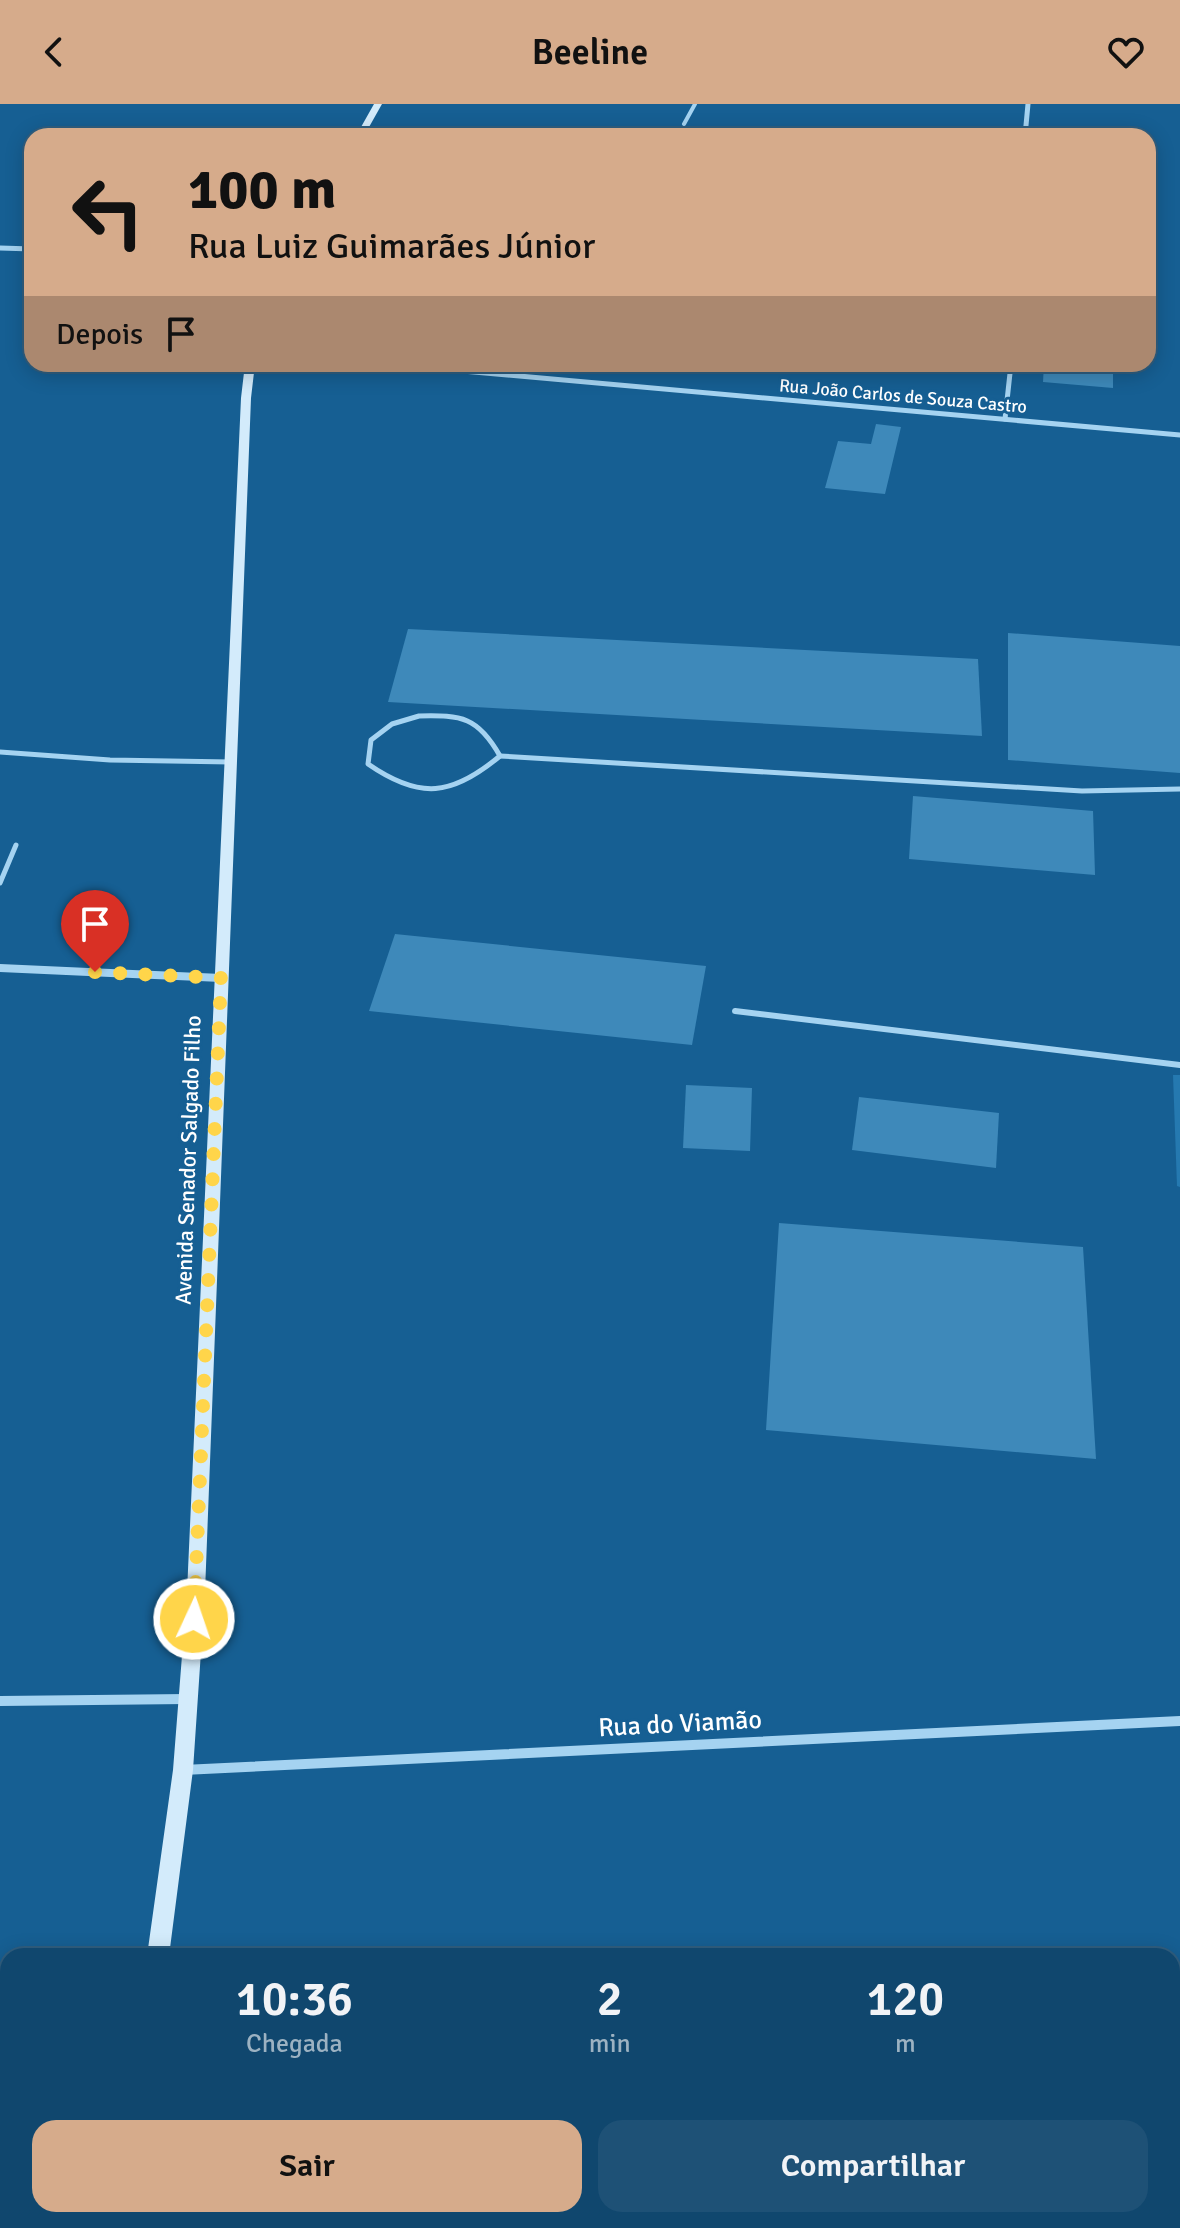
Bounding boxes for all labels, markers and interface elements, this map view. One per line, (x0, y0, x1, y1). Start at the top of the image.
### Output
icon: back (32, 30, 76, 74)
text: Beeline (532, 30, 648, 75)
icon: heart (1104, 30, 1148, 74)
text: 100 m (188, 155, 336, 224)
icon: left (56, 160, 160, 264)
text: Rua Luiz Guimarães Júnior (188, 224, 595, 269)
icon: arrive (159, 312, 203, 356)
text: Depois (56, 316, 143, 353)
street label: Rua João Carlos de Souza Castro (778, 374, 1028, 418)
pin (61, 890, 129, 972)
icon: arrive (73, 902, 117, 946)
street label: Avenida Senador Salgado Filho (169, 1015, 207, 1305)
position arrow (152, 1577, 236, 1661)
street label: Rua do Viamão (597, 1704, 763, 1744)
text: 10:36 (236, 1970, 353, 2029)
text: 2 (597, 1970, 623, 2029)
text: 120 (866, 1970, 944, 2029)
text: Chegada (246, 2028, 343, 2060)
text: min (589, 2028, 631, 2060)
text: m (895, 2028, 916, 2060)
button: Sair (32, 2120, 582, 2212)
button: Compartilhar (598, 2120, 1148, 2212)

